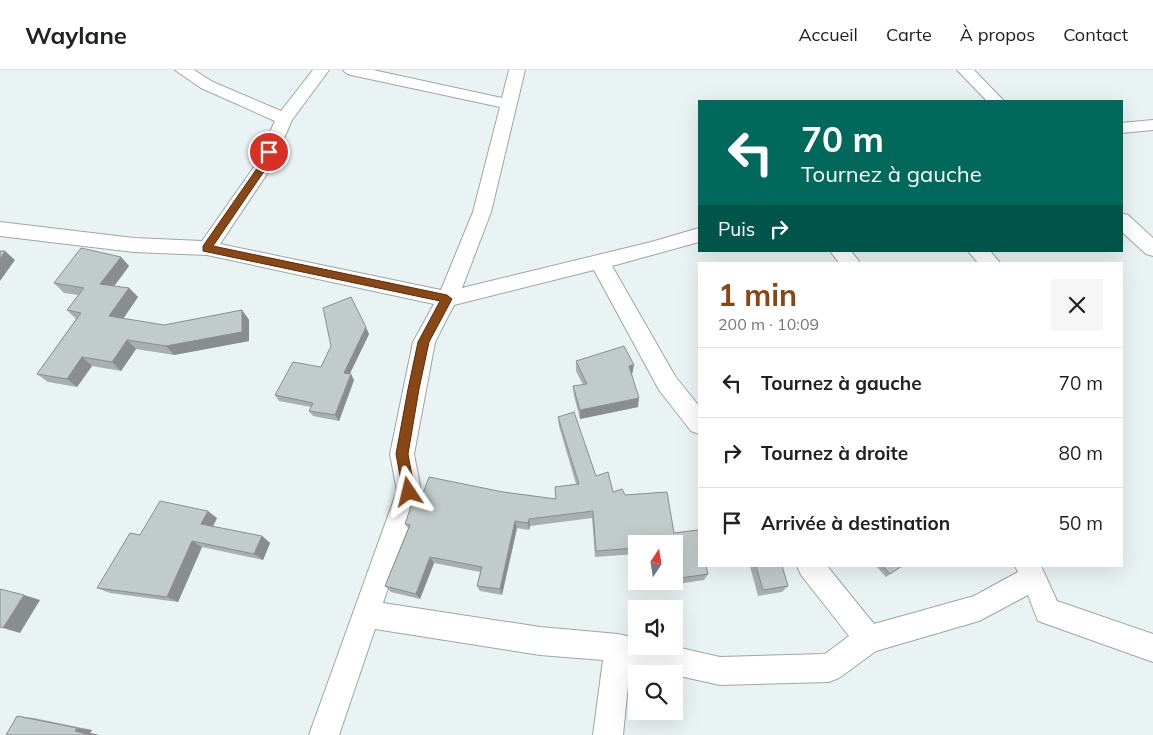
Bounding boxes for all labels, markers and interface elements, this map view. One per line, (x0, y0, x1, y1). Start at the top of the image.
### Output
text: Waylane (25, 20, 127, 50)
text: Accueil (798, 23, 858, 46)
text: Carte (886, 23, 932, 46)
text: À propos (960, 23, 1035, 46)
text: Contact (1063, 23, 1128, 46)
text: 70 m (801, 117, 884, 161)
icon: left (718, 120, 783, 185)
pin (248, 131, 290, 173)
icon: arrive (255, 138, 283, 166)
text: Tournez à gauche (801, 160, 982, 188)
icon: right (765, 215, 793, 243)
text: Puis (718, 217, 755, 241)
text: 1 min (718, 276, 797, 314)
button: close (1051, 279, 1103, 331)
text: 200 m · 10:09 (718, 314, 819, 334)
icon: left (718, 369, 746, 397)
text: Tournez à gauche (761, 371, 922, 395)
text: 70 m (1059, 371, 1103, 395)
icon: right (718, 439, 746, 467)
text: Tournez à droite (761, 441, 908, 465)
text: 80 m (1059, 441, 1103, 465)
position arrow (382, 465, 434, 517)
icon: arrive (718, 509, 746, 537)
text: Arrivée à destination (761, 511, 950, 535)
text: 50 m (1059, 511, 1103, 535)
north arrow (628, 535, 682, 590)
map controls (628, 535, 683, 720)
button: sound (628, 600, 683, 655)
button: search (628, 665, 683, 720)

